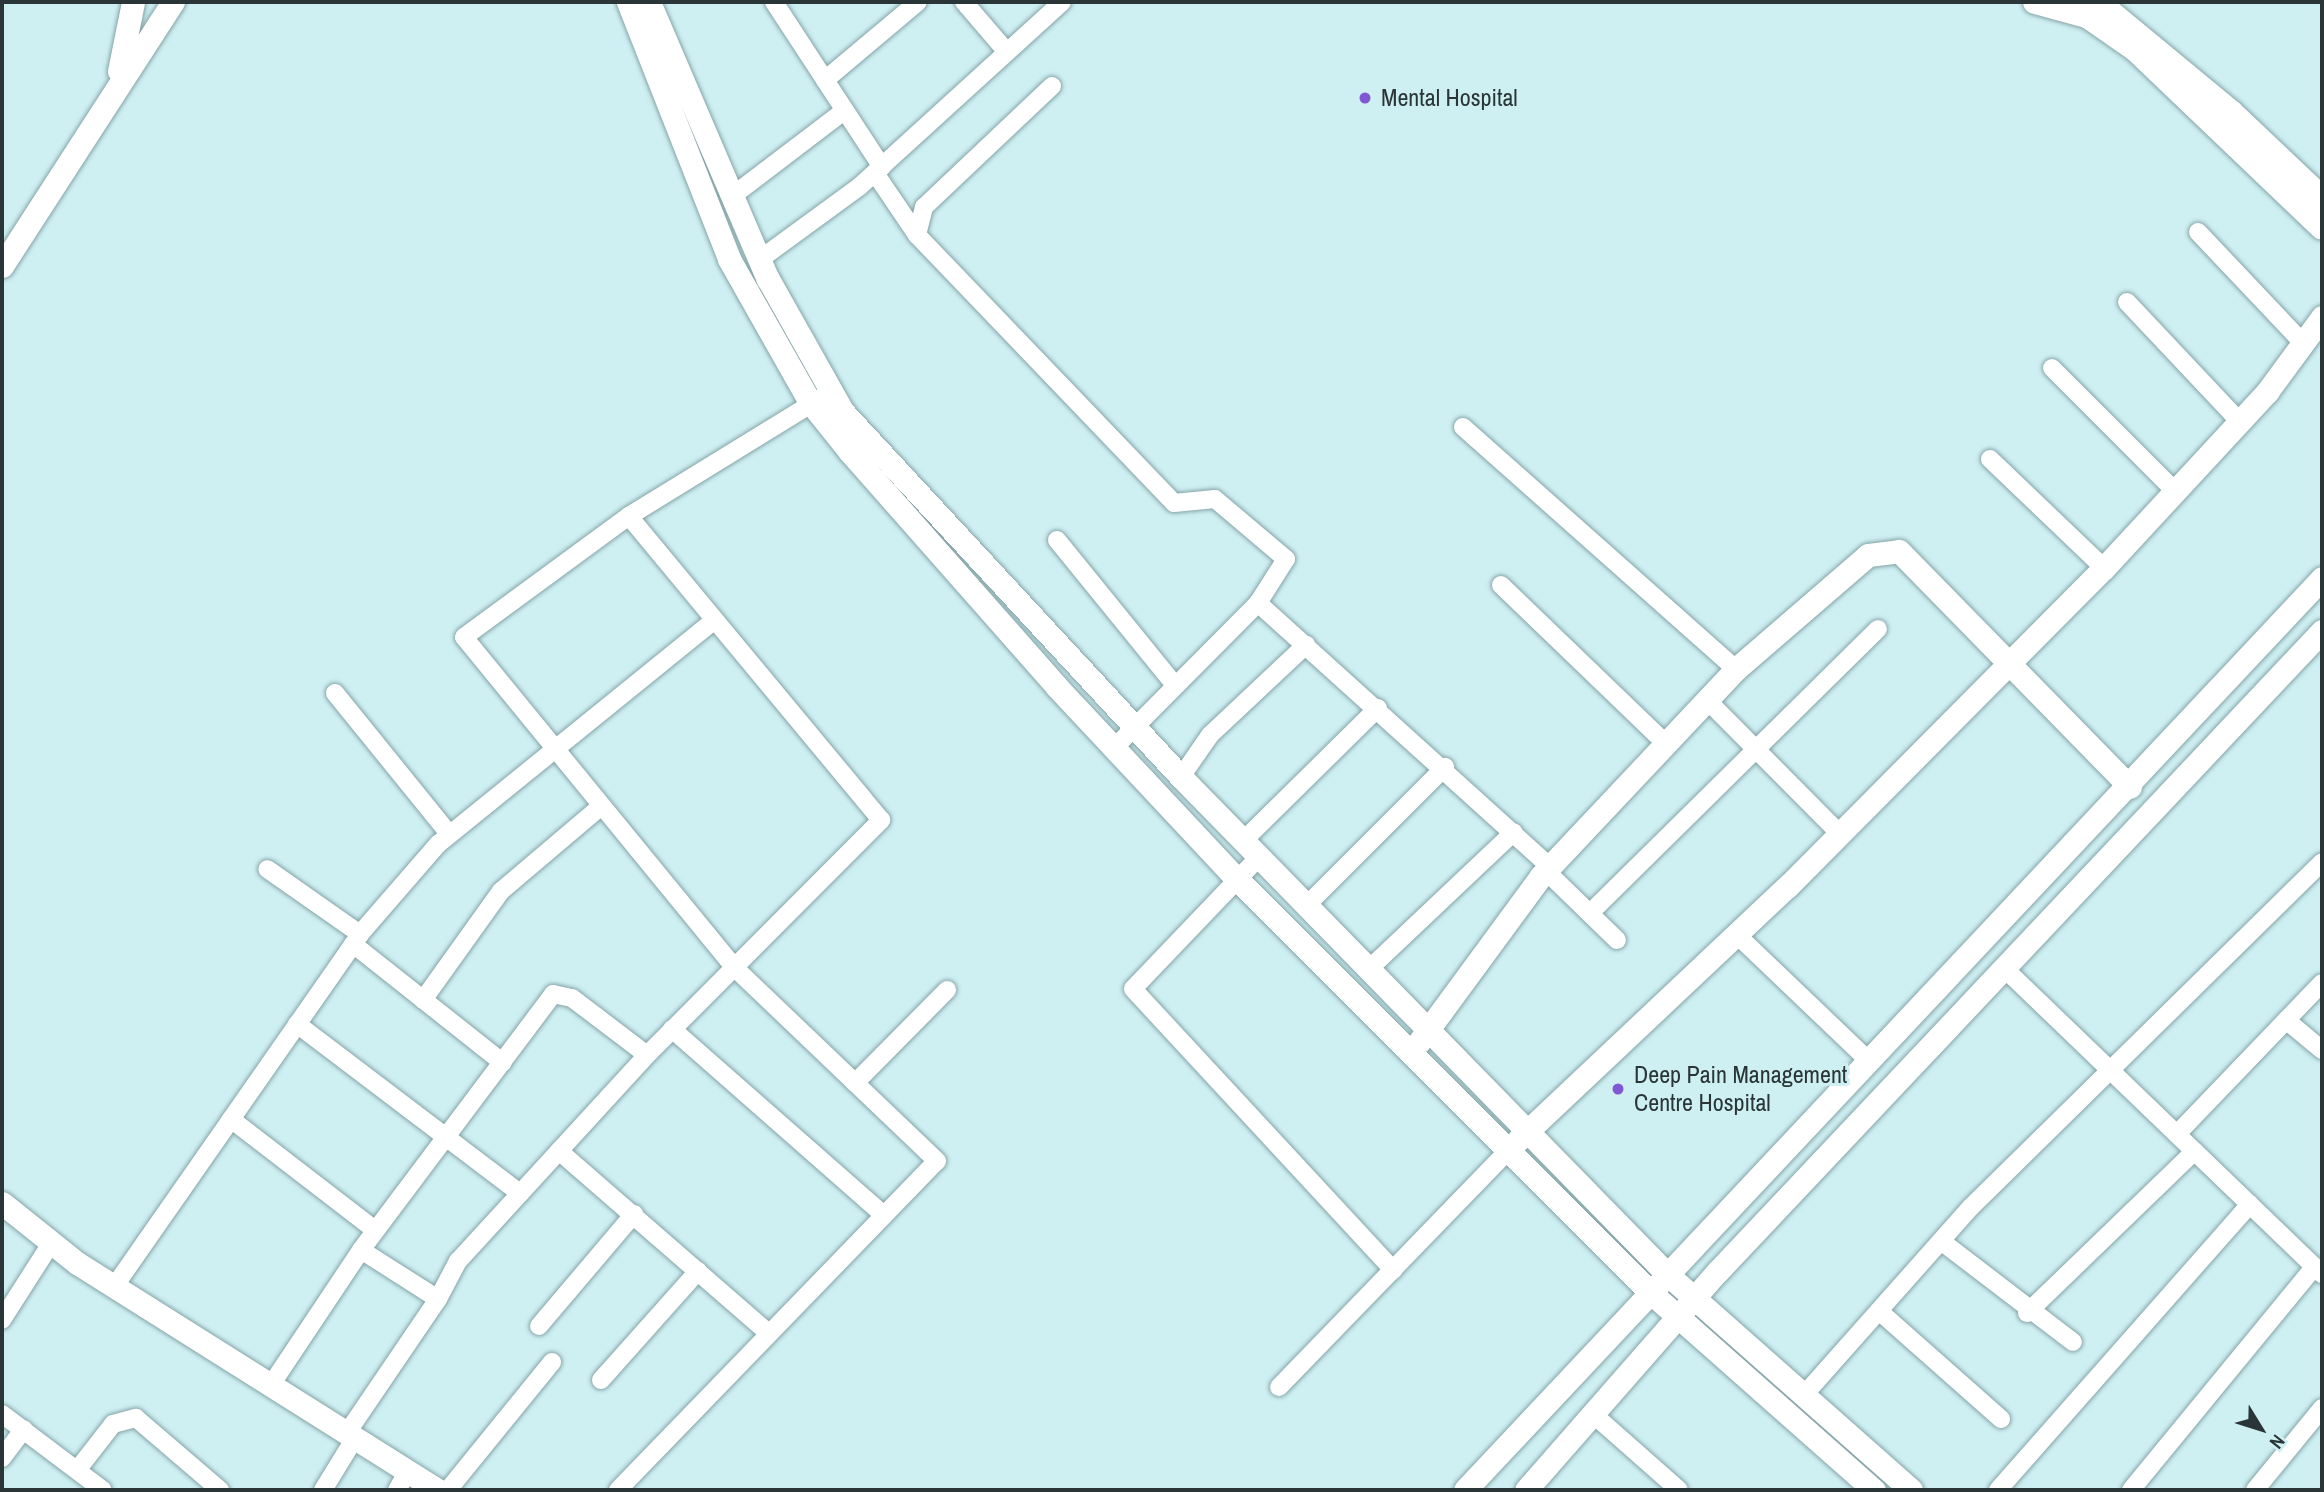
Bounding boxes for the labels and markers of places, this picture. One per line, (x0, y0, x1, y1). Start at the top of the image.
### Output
place label: Mental Hospital (1381, 84, 1518, 112)
marker: Mental Hospital (1355, 88, 1375, 108)
place label: Deep Pain Management Centre Hospital (1634, 1061, 1847, 1117)
marker: Deep Pain Management Centre Hospital (1608, 1079, 1628, 1099)

